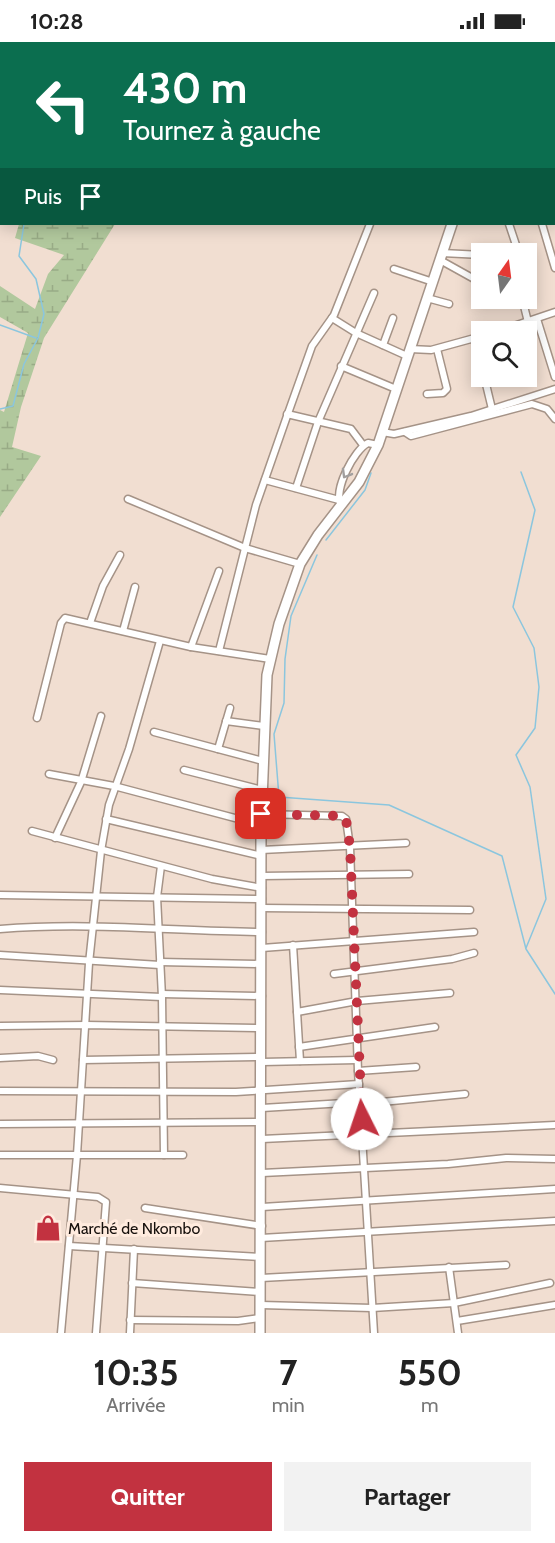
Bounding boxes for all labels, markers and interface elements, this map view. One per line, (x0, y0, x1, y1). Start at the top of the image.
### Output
text: 10:28 (30, 8, 83, 35)
text: 430 m (123, 62, 247, 114)
icon: left (24, 66, 102, 144)
text: Tournez à gauche (123, 114, 321, 147)
icon: arrive (74, 180, 107, 213)
text: Puis (24, 183, 62, 210)
north arrow (471, 243, 537, 309)
map controls (471, 243, 537, 387)
button: search (471, 321, 537, 387)
one-way arrow (342, 468, 353, 478)
pin (235, 788, 286, 839)
icon: arrive (244, 797, 277, 830)
position arrow (330, 1087, 394, 1151)
shop icon: Marché de Nkombo (33, 1213, 63, 1243)
place label: Marché de Nkombo (68, 1219, 200, 1238)
text: 10:35 (93, 1350, 179, 1394)
text: 7 (279, 1350, 297, 1394)
text: 550 (398, 1350, 462, 1394)
text: Arrivée (106, 1393, 166, 1417)
text: min (272, 1393, 305, 1417)
text: m (421, 1393, 439, 1417)
button: Quitter (24, 1462, 272, 1531)
button: Partager (284, 1462, 531, 1531)

